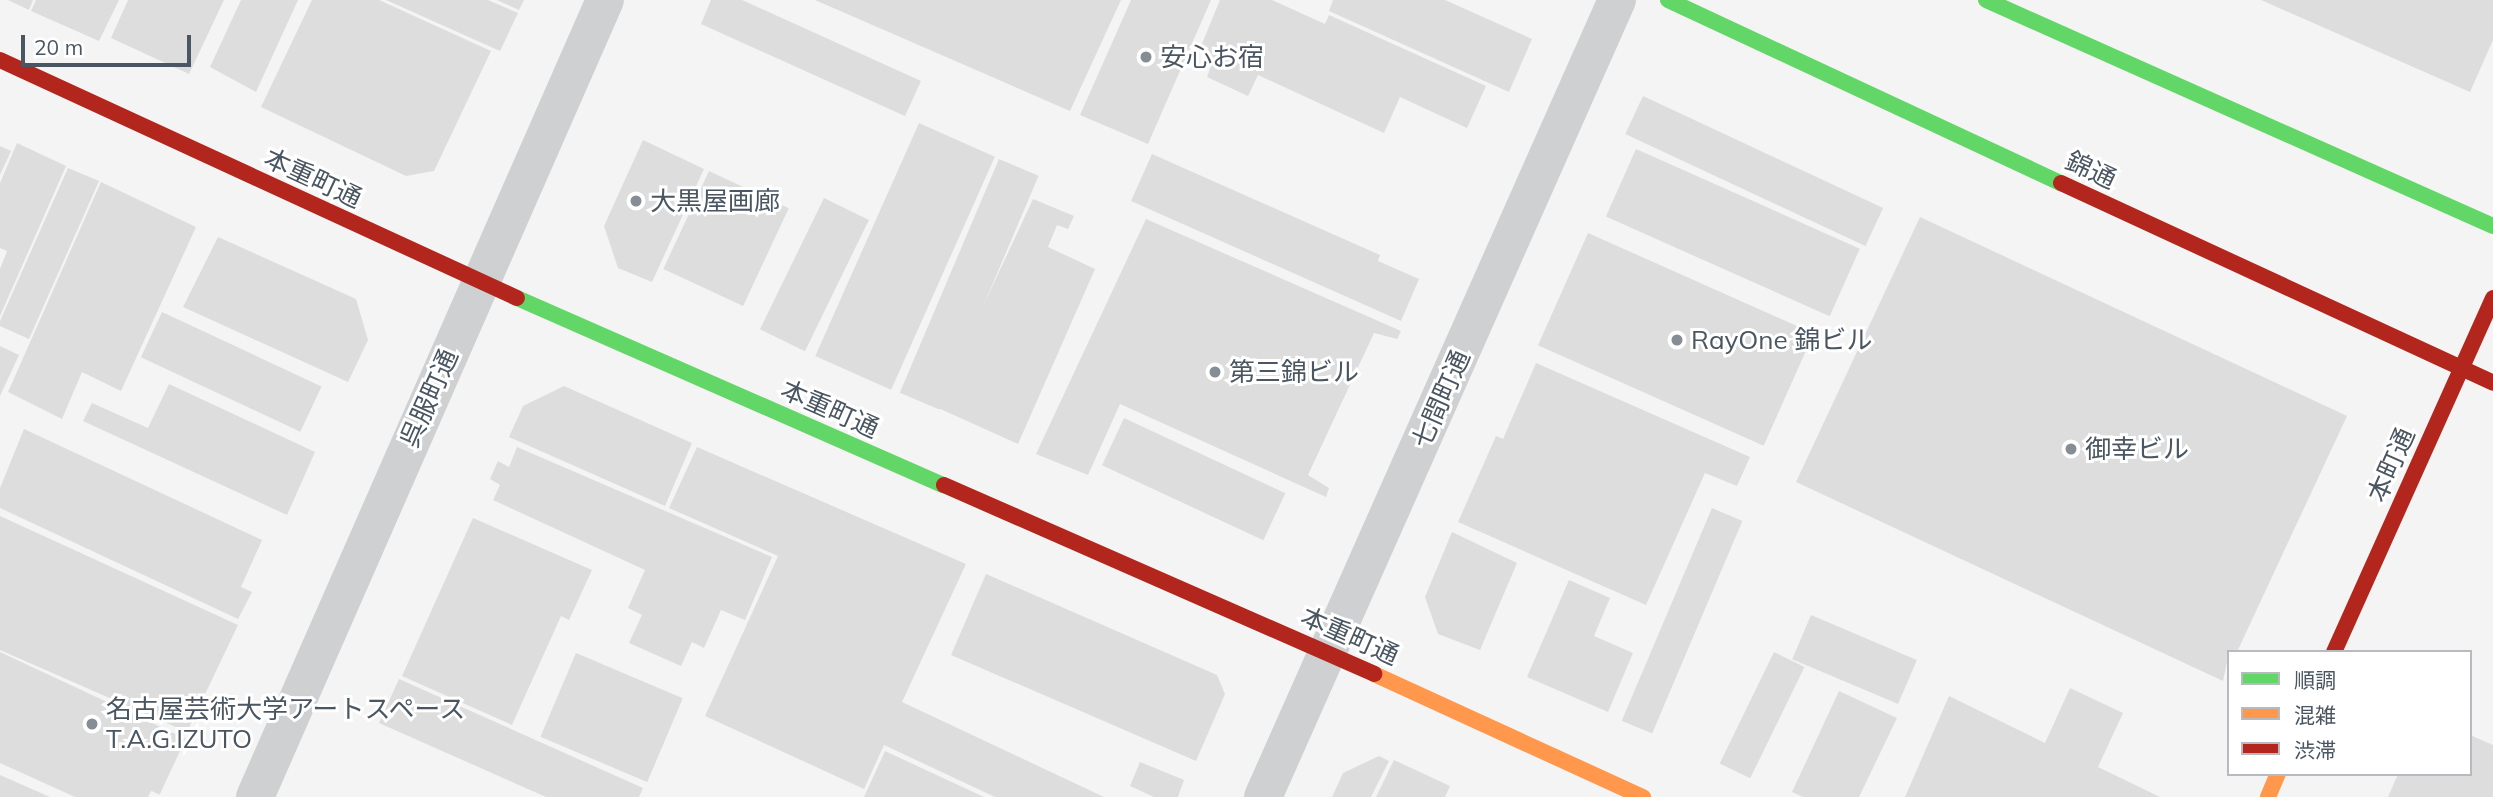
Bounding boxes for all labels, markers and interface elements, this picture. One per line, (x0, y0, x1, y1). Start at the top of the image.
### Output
scale bar (24, 21, 194, 65)
text: 20 m (34, 34, 83, 60)
place label: 安心お宿 (1160, 41, 1264, 73)
marker: 安心お宿 (1138, 49, 1154, 65)
street label: 本重町通 (259, 142, 367, 214)
street label: 錦通 (2061, 145, 2121, 195)
place label: 大黒屋画廊 (650, 185, 780, 217)
marker: 大黒屋画廊 (628, 193, 644, 209)
place label: RayOne 錦ビル (1691, 324, 1872, 356)
marker: RayOne 錦ビル (1669, 332, 1685, 348)
street label: 呉服町通 (394, 344, 464, 452)
street label: 七間町通 (1406, 345, 1476, 453)
place label: 第三錦ビル (1229, 356, 1359, 388)
marker: 第三錦ビル (1207, 364, 1223, 380)
street label: 本重町通 (776, 374, 884, 444)
street label: 本町通 (2361, 423, 2421, 507)
place label: 御幸ビル (2085, 433, 2189, 465)
marker: 御幸ビル (2063, 441, 2079, 457)
street label: 本重町通 (1296, 601, 1404, 671)
legend (2227, 650, 2472, 776)
text: 順調 (2294, 667, 2336, 693)
place label: 名古屋芸術大学アートスペース T.A.G.IZUTO (106, 693, 468, 754)
text: 混雑 (2294, 702, 2336, 728)
marker: 名古屋芸術大学アートスペース T.A.G.IZUTO (84, 716, 100, 732)
text: 渋滞 (2294, 737, 2336, 763)

